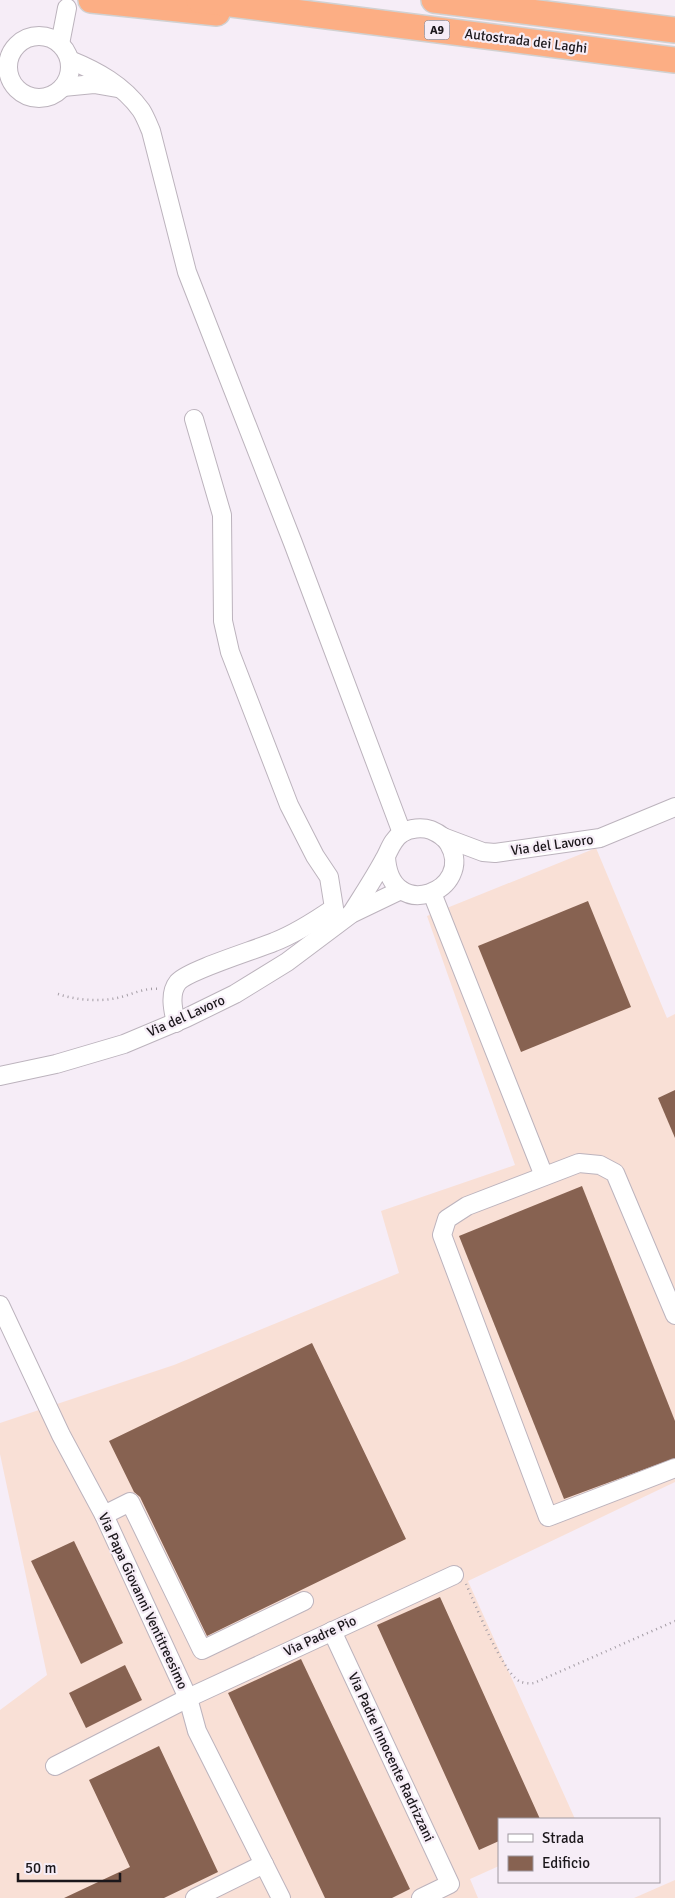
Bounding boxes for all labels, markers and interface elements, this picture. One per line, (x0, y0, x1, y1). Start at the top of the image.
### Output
road number: A9 (424, 20, 450, 40)
street label: Autostrada dei Laghi (464, 25, 588, 57)
street label: Via del Lavoro (510, 831, 594, 859)
street label: Via del Lavoro (144, 991, 228, 1041)
street label: Via Papa Giovanni Ventitreesimo (95, 1510, 191, 1692)
street label: Via Padre Pio (281, 1612, 359, 1660)
street label: Via Padre Innocente Radrizzani (344, 1670, 438, 1844)
legend (498, 1818, 660, 1883)
text: Strada (542, 1829, 584, 1847)
scale bar (18, 1850, 120, 1882)
text: Edificio (542, 1854, 590, 1872)
text: 50 m (25, 1859, 56, 1877)

